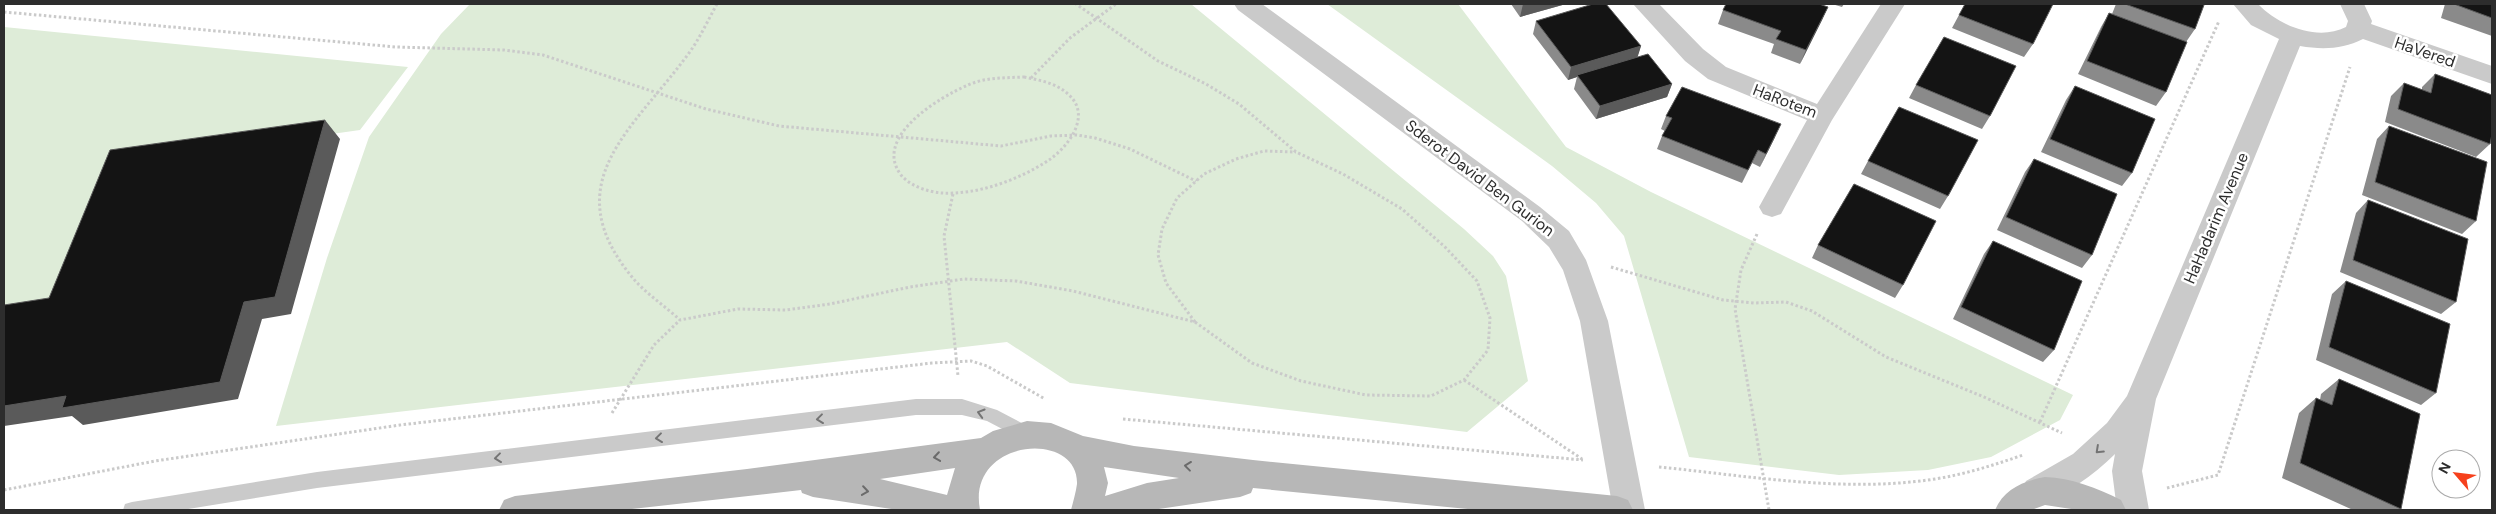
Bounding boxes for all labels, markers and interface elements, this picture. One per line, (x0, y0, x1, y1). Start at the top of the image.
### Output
street label: HaVered (2392, 32, 2458, 72)
street label: HaRotem (1750, 79, 1820, 123)
street label: Sderot David Ben Gurion (1401, 115, 1559, 241)
street label: HaHadarim Avenue (2179, 149, 2253, 287)
one-way arrow (978, 408, 986, 418)
one-way arrow (816, 413, 825, 423)
one-way arrow (655, 432, 663, 443)
one-way arrow (2096, 444, 2105, 453)
north arrow (2431, 449, 2481, 499)
one-way arrow (933, 451, 941, 462)
one-way arrow (493, 452, 501, 463)
text: N (2434, 459, 2455, 477)
one-way arrow (1183, 461, 1191, 472)
one-way arrow (861, 485, 869, 495)

